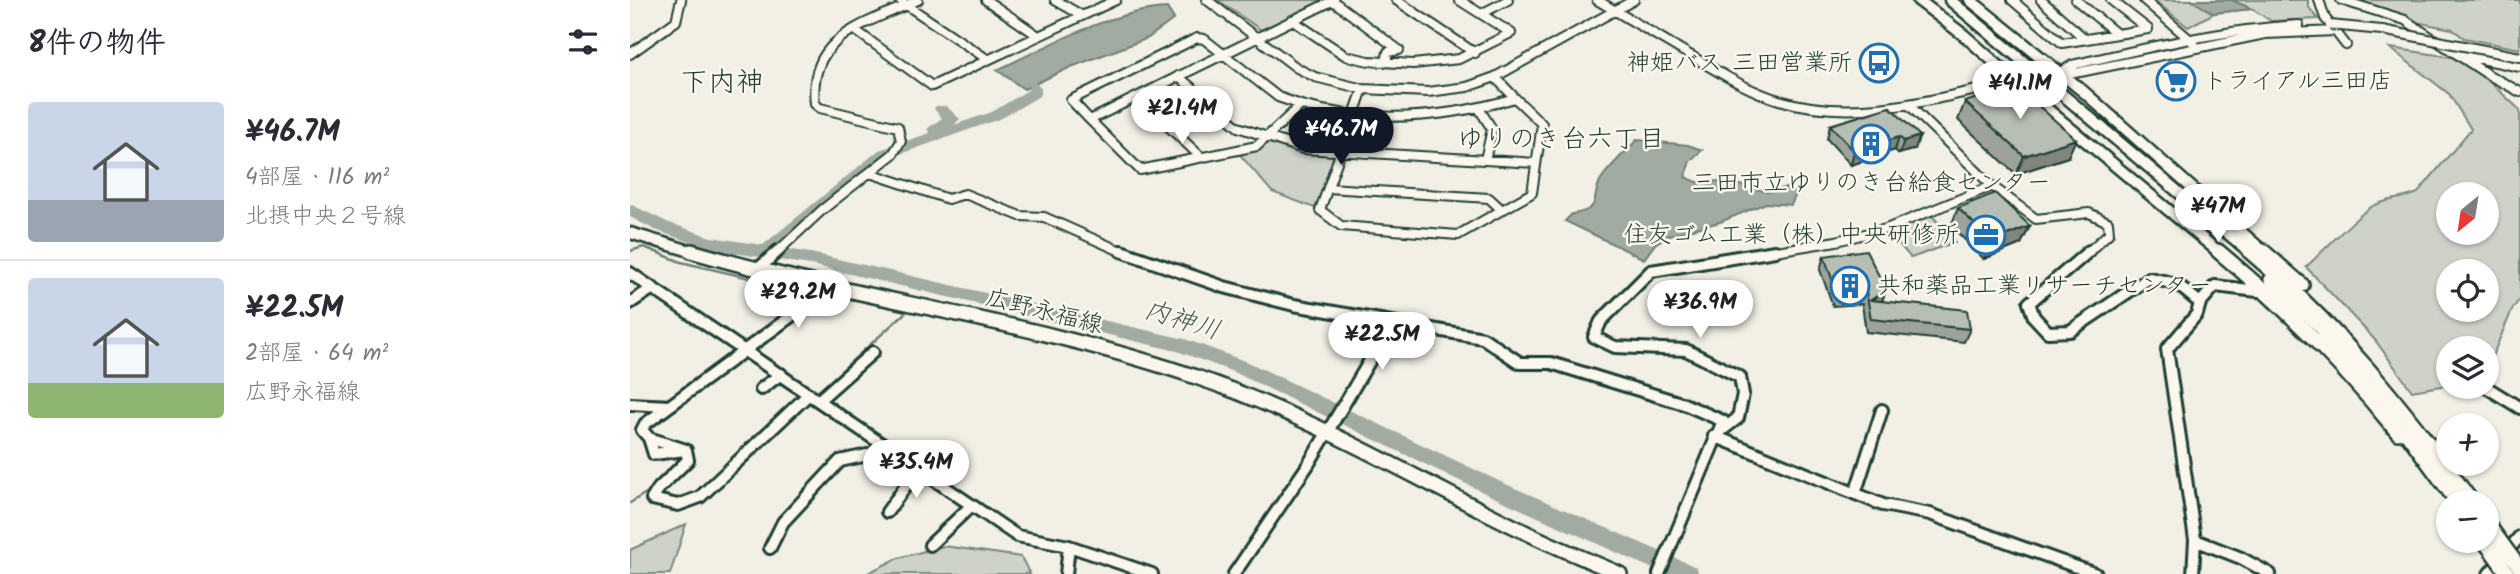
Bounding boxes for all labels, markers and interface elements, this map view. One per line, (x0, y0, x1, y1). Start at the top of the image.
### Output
text: 8件の物件 (28, 20, 166, 68)
icon: filters (564, 23, 602, 61)
bus stop icon: 神姫バス 三田営業所 (1858, 42, 1900, 84)
place label: 神姫バス 三田営業所 (1626, 44, 1852, 83)
supermarket icon: トライアル三田店 (2155, 60, 2197, 102)
district label: 下内神 (680, 61, 764, 106)
pin: ¥41.1M (1963, 61, 2077, 121)
place label: トライアル三田店 (2203, 62, 2393, 101)
text: ¥41.1M (1988, 66, 2052, 102)
pin: ¥21.4M (1125, 86, 1239, 146)
text: ¥21.4M (1147, 91, 1217, 127)
pin: ¥46.7M (1284, 108, 1398, 167)
text: ¥46.7M (245, 109, 340, 157)
text: ¥46.7M (1305, 112, 1377, 148)
district label: ゆりのき台六丁目 (1457, 119, 1665, 161)
building icon: 三田市立ゆりのき台給食センター (1850, 123, 1892, 165)
icon: home (84, 130, 168, 214)
text: 4部屋 · 116 m² (245, 160, 389, 196)
place label: 三田市立ゆりのき台給食センター (1691, 164, 2051, 203)
north arrow (2436, 182, 2499, 245)
map controls (2436, 182, 2499, 553)
pin: ¥47M (2177, 184, 2259, 244)
text: ¥47M (2191, 189, 2245, 225)
text: 北摂中央２号線 (245, 199, 406, 235)
office icon: 住友ゴム工業（株）中央研修所 (1965, 214, 2007, 256)
place label: 住友ゴム工業（株）中央研修所 (1623, 216, 1959, 255)
button: locate (2436, 259, 2499, 322)
building icon: 共和薬品工業リサーチセンター (1829, 265, 1871, 307)
place label: 共和薬品工業リサーチセンター (1877, 267, 2212, 306)
pin: ¥29.2M (741, 270, 855, 330)
text: ¥29.2M (760, 275, 836, 311)
street label: 広野永福線 (981, 279, 1107, 345)
pin: ¥36.9M (1643, 280, 1757, 340)
text: ¥22.5M (245, 285, 343, 333)
text: ¥36.9M (1663, 285, 1737, 321)
water label: 内神川 (1139, 290, 1225, 352)
icon: home (84, 306, 168, 390)
pin: ¥22.5M (1325, 312, 1439, 372)
text: ¥22.5M (1344, 317, 1420, 353)
text: 2部屋 · 64 m² (245, 336, 388, 372)
button: layers (2436, 336, 2499, 399)
text: 広野永福線 (245, 375, 360, 411)
button: + (2436, 413, 2499, 476)
pin: ¥35.4M (859, 440, 973, 500)
text: ¥35.4M (879, 445, 953, 481)
button: − (2436, 490, 2499, 553)

